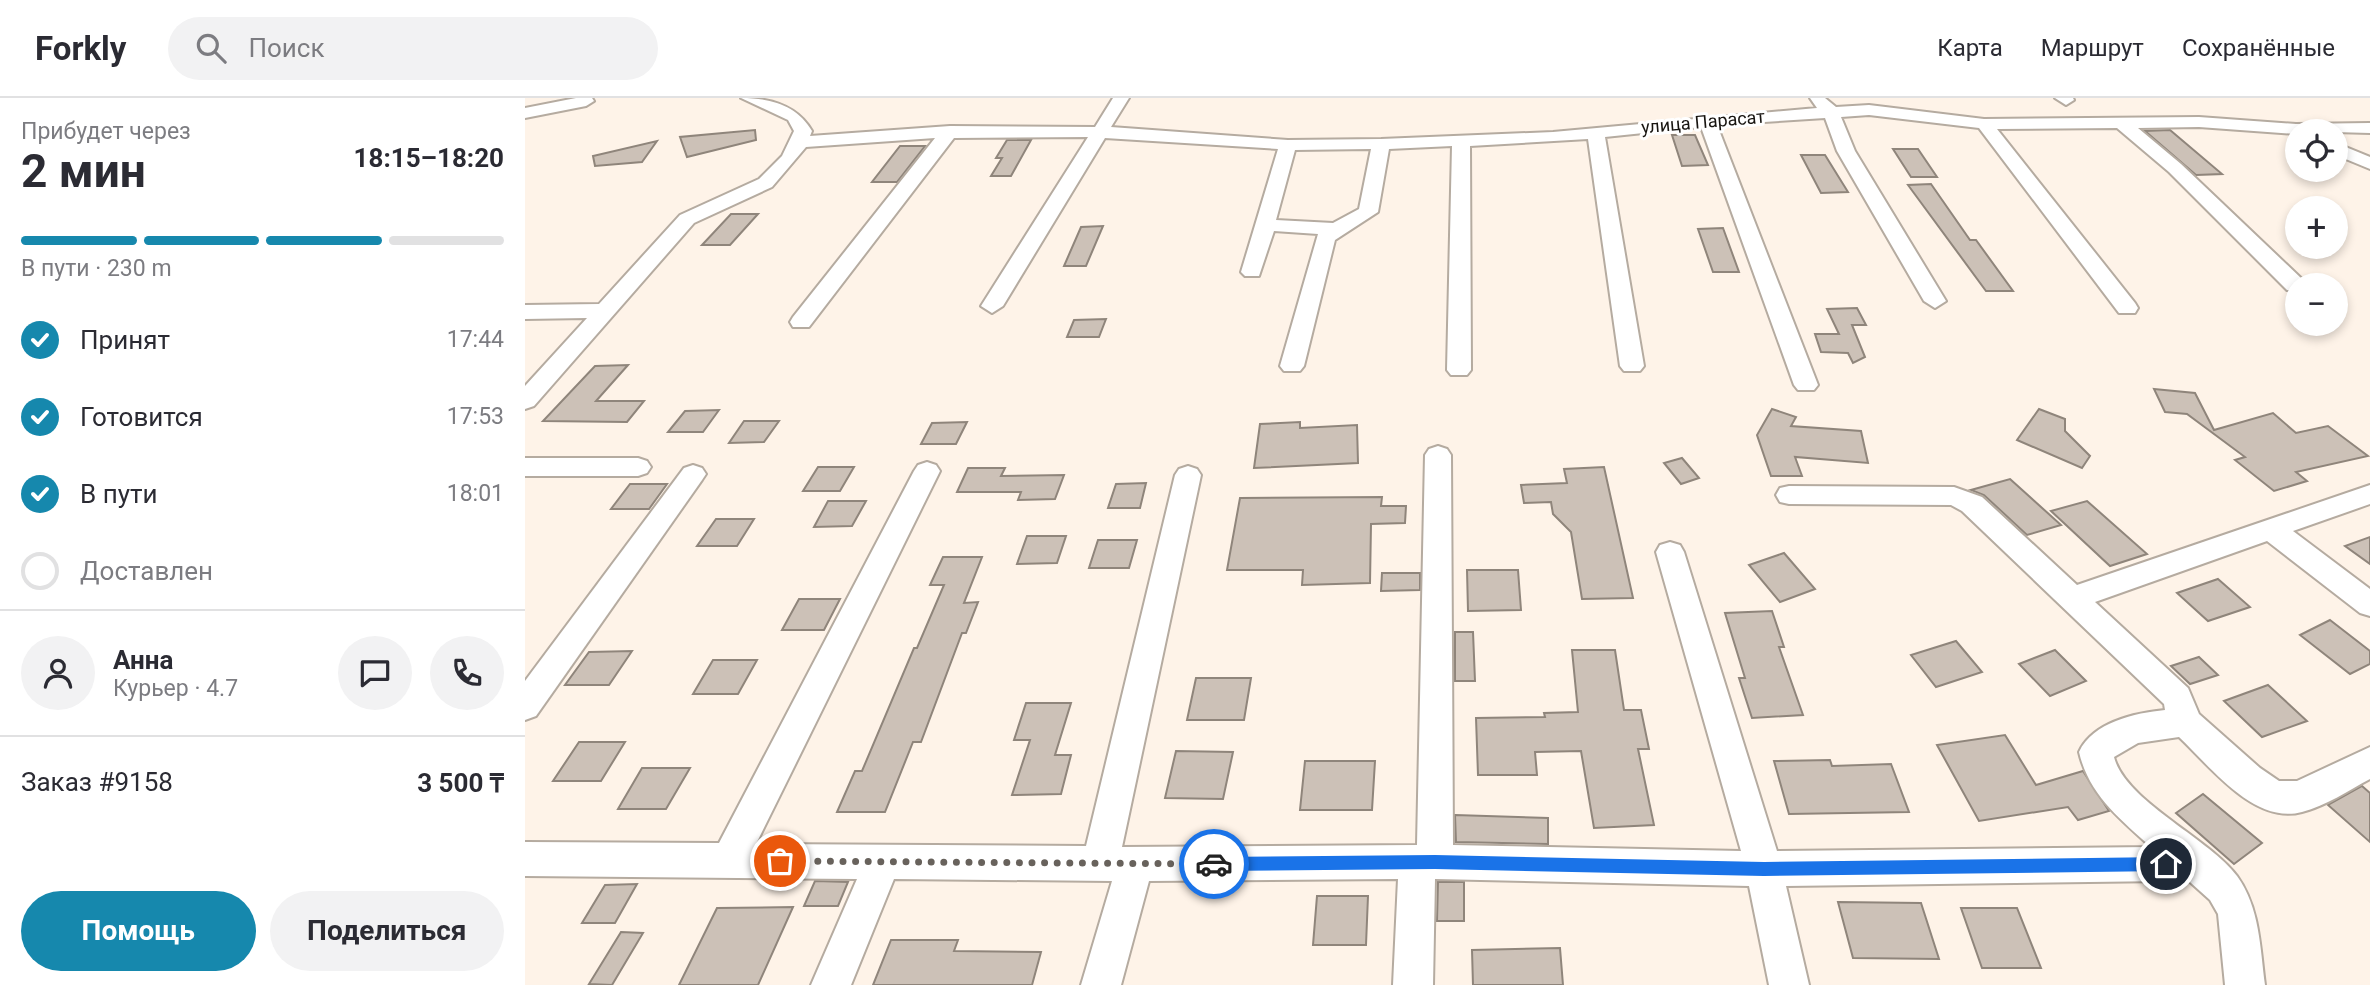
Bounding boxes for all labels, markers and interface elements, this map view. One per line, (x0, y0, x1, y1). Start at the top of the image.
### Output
search box (168, 17, 658, 80)
text: Forkly (35, 29, 126, 68)
icon: search (192, 29, 230, 67)
text: Поиск (248, 33, 325, 63)
text: Карта (1937, 34, 2003, 62)
text: Маршрут (2041, 34, 2144, 62)
text: Сохранённые (2182, 34, 2335, 62)
street label: улица Парасат (1640, 106, 1766, 137)
text: Прибудет через (21, 118, 191, 145)
map controls (2285, 119, 2348, 336)
button: locate (2285, 119, 2348, 182)
text: 18:15–18:20 (354, 143, 504, 173)
text: 2 мин (21, 144, 146, 198)
button: + (2285, 196, 2348, 259)
text: В пути · 230 m (21, 255, 172, 282)
button: − (2285, 273, 2348, 336)
icon: check (21, 321, 59, 359)
text: Принят (80, 325, 170, 355)
text: 17:44 (447, 326, 504, 353)
icon: check (21, 398, 59, 436)
text: Готовится (80, 402, 203, 432)
text: 17:53 (447, 403, 504, 430)
icon: check (21, 475, 59, 513)
text: В пути (80, 479, 157, 509)
text: 18:01 (447, 480, 504, 507)
text: Доставлен (80, 556, 213, 586)
button: person (21, 636, 95, 710)
button: chat (338, 636, 412, 710)
button: phone (430, 636, 504, 710)
text: Анна (113, 645, 173, 675)
text: Курьер · 4.7 (113, 675, 238, 702)
text: Заказ #9158 (21, 767, 173, 797)
text: 3 500 ₸ (417, 768, 504, 798)
courier (1179, 829, 1249, 899)
pin (750, 831, 810, 891)
pin (2136, 834, 2196, 894)
icon: bag (761, 842, 799, 880)
icon: car (1195, 845, 1233, 883)
icon: home (2147, 845, 2185, 883)
button: Помощь (21, 891, 256, 971)
button: Поделиться (270, 891, 504, 971)

